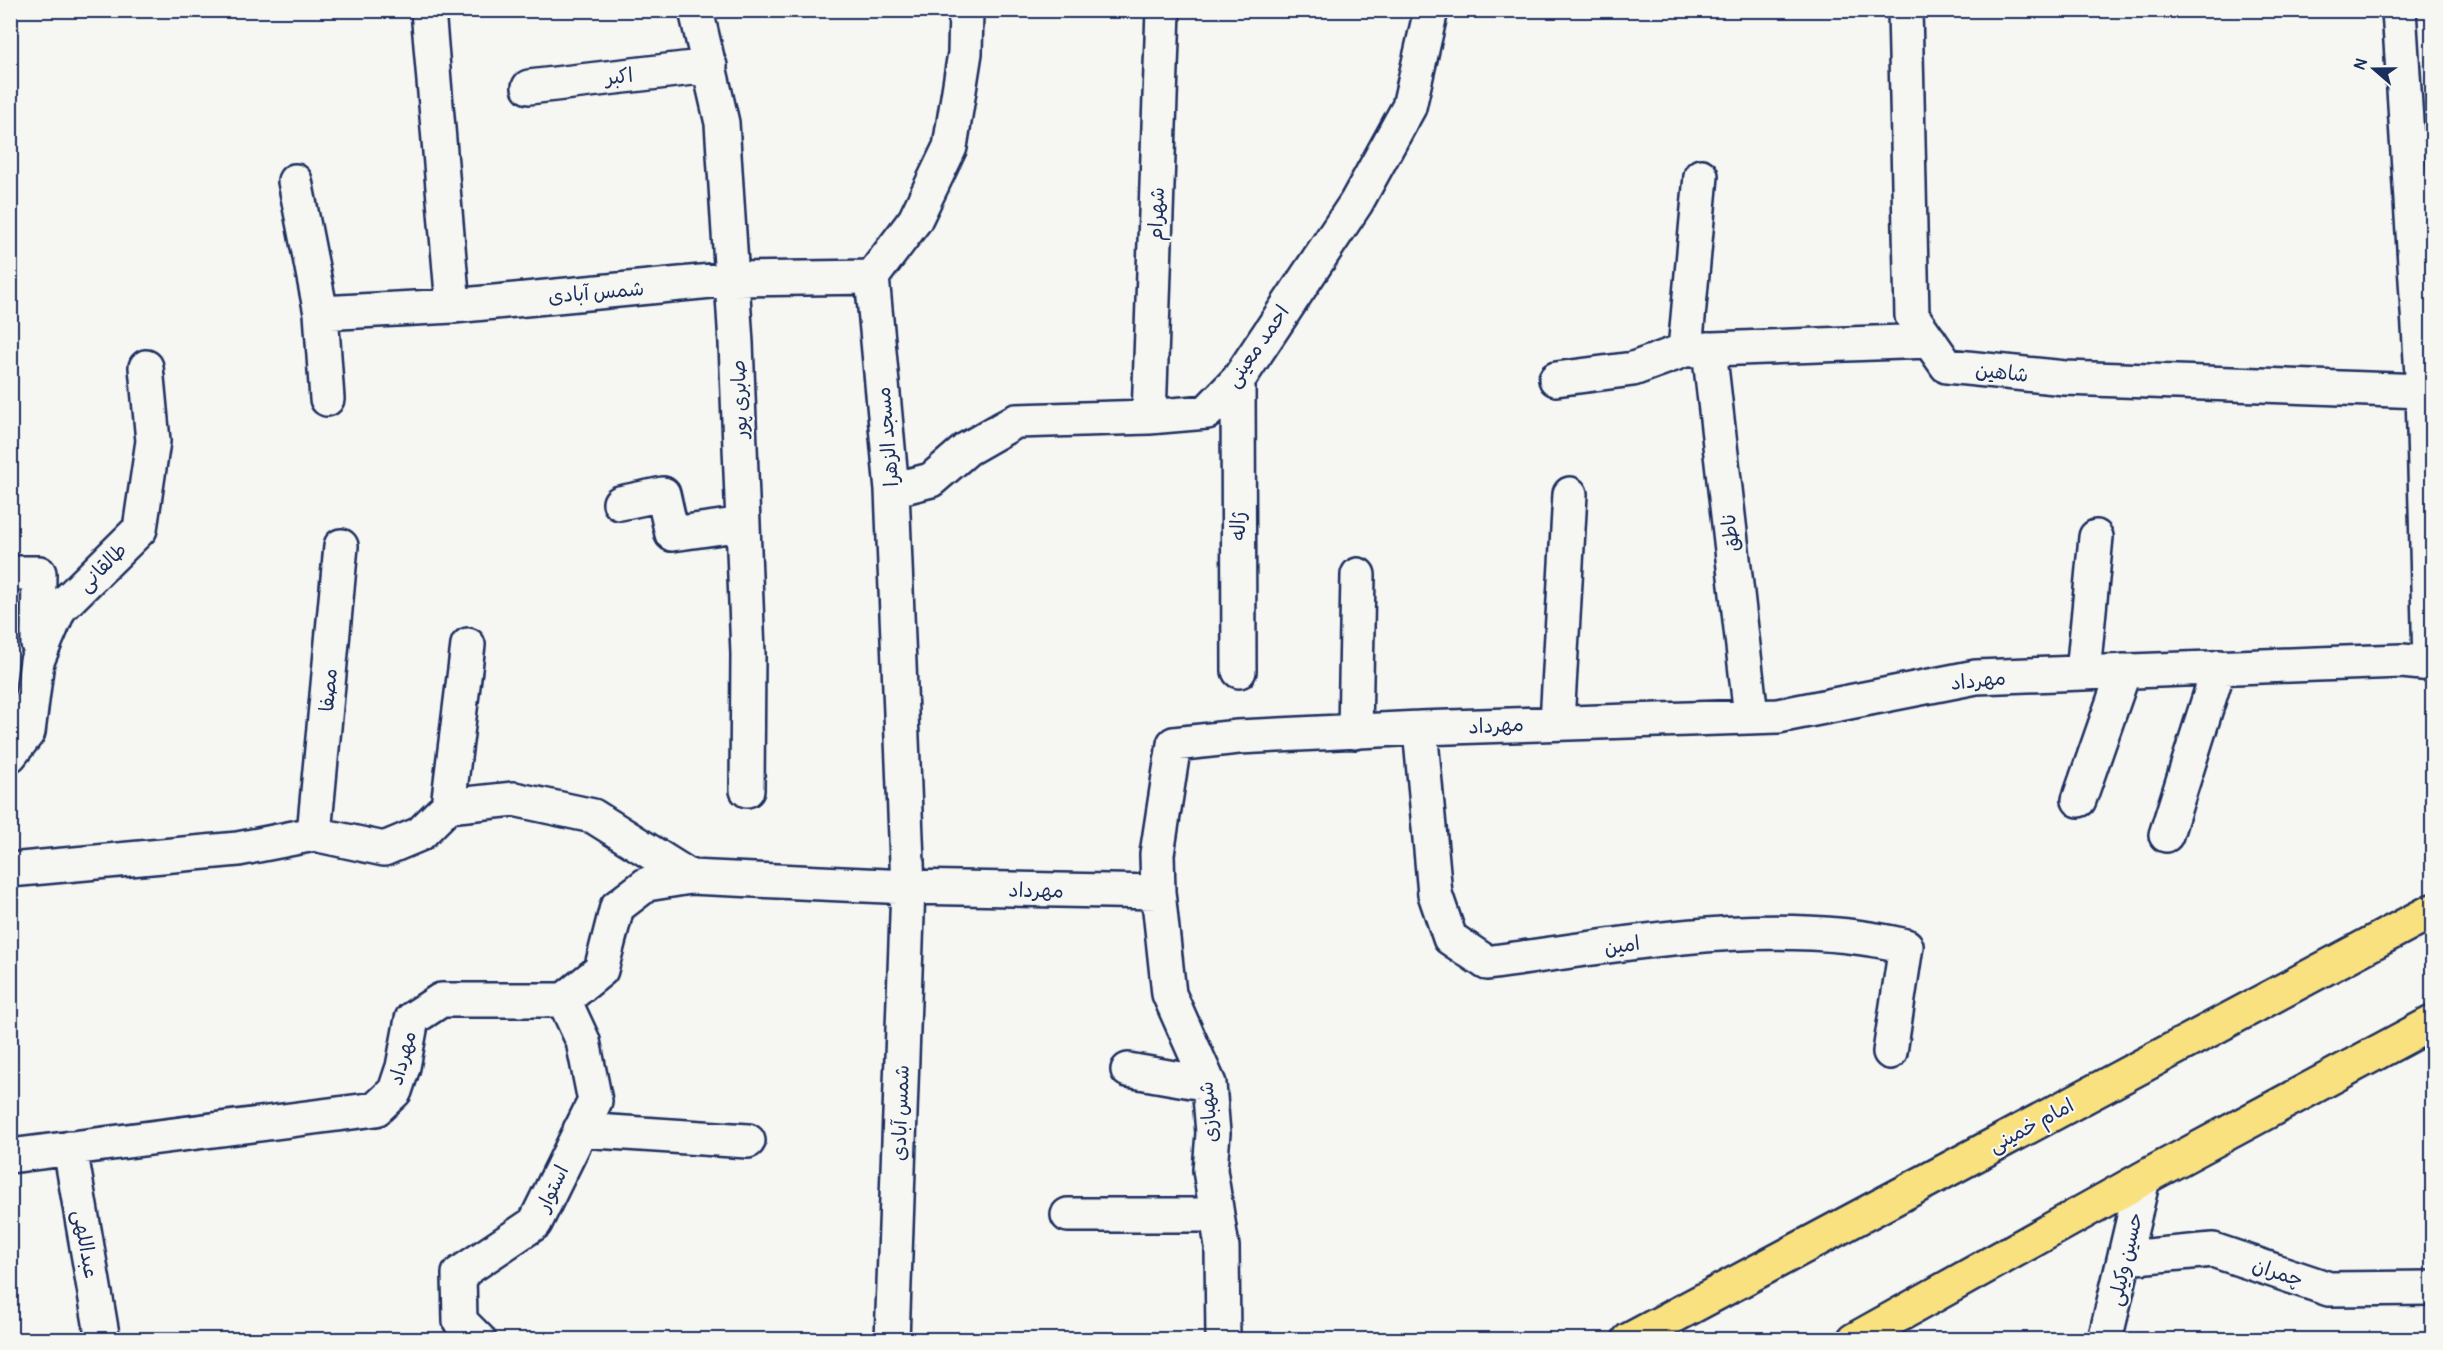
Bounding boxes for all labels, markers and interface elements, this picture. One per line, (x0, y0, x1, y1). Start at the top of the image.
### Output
north arrow (2344, 39, 2404, 99)
text: N (2350, 56, 2372, 73)
street label: اکبر (602, 63, 634, 91)
street label: شهرام (1143, 187, 1173, 241)
street label: شمس آبادی (547, 276, 645, 309)
street label: احمد معینی (1220, 300, 1295, 392)
street label: شاهین (1974, 357, 2030, 388)
street label: صابری پور (726, 359, 753, 441)
street label: مسجد الزهرا (871, 386, 904, 488)
street label: ژاله (1226, 512, 1251, 540)
street label: ناطق (1716, 513, 1745, 553)
street label: طالقانی (73, 538, 132, 597)
street label: مهرداد (1949, 665, 2007, 696)
street label: مصفا (314, 667, 343, 713)
street label: مهرداد (1468, 712, 1524, 739)
street label: مهرداد (1008, 878, 1064, 903)
street label: امین (1603, 931, 1642, 960)
street label: مهرداد (383, 1028, 422, 1088)
street label: شمس آبادی (886, 1064, 915, 1162)
street label: شهبازی (1193, 1080, 1224, 1144)
street label: امام خمینی (1984, 1093, 2079, 1160)
street label: استوار (530, 1161, 574, 1217)
street label: عبداللهی (67, 1208, 104, 1280)
street label: حسین وکیلی (2103, 1210, 2148, 1308)
street label: چمران (2249, 1253, 2307, 1292)

